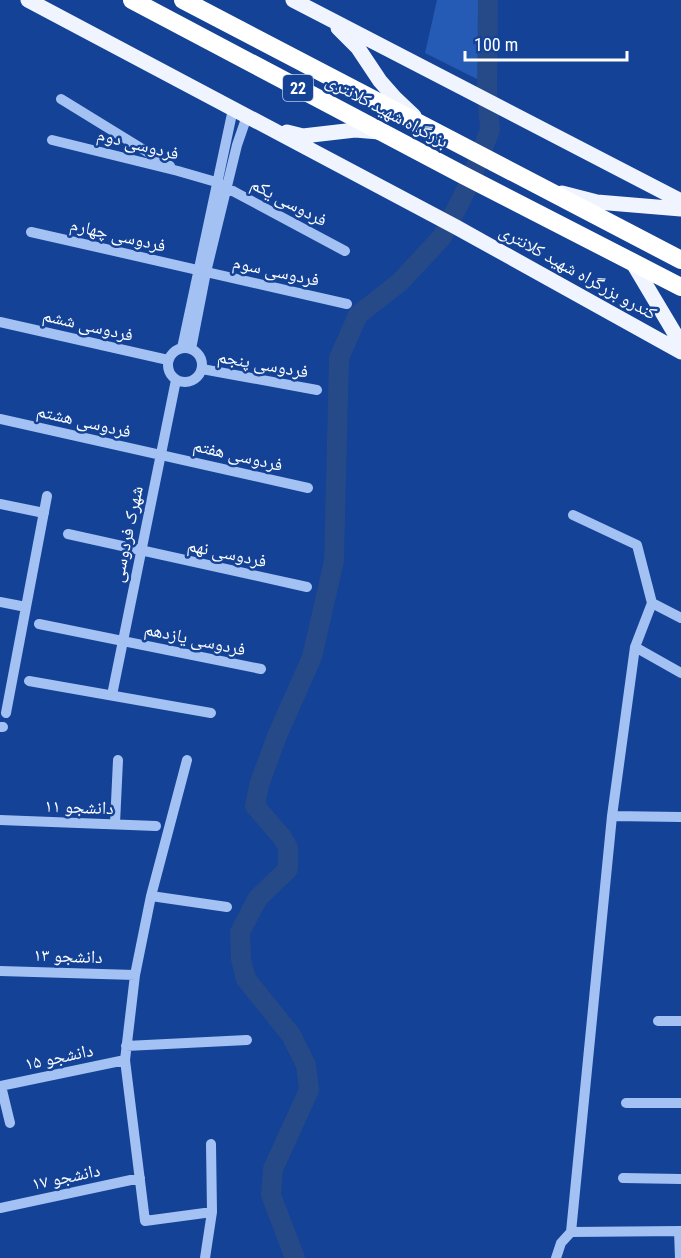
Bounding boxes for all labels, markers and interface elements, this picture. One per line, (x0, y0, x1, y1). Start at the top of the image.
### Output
scale bar (465, 24, 627, 62)
text: 100 m (474, 34, 518, 55)
street label: بزرگراه شهید کلانتری (322, 69, 452, 153)
road number: 22 (283, 75, 313, 101)
street label: فردوسی دوم (94, 123, 181, 166)
street label: فردوسی یکم (247, 173, 331, 232)
street label: فردوسی چهارم (68, 213, 168, 258)
street label: کندرو بزرگراه شهید کلانتری (495, 220, 661, 325)
street label: فردوسی سوم (230, 251, 321, 292)
street label: فردوسی ششم (40, 304, 135, 347)
street label: فردوسی پنجم (216, 345, 310, 384)
street label: فردوسی هشتم (34, 399, 133, 444)
street label: فردوسی هفتم (191, 434, 285, 477)
street label: شهرک فردوسی (106, 484, 148, 584)
street label: فردوسی نهم (185, 534, 269, 573)
street label: فردوسی یازدهم (142, 618, 248, 661)
street label: دانشجو ۱۱ (44, 795, 114, 818)
street label: دانشجو ۱۳ (33, 944, 103, 967)
street label: دانشجو ۱۵ (23, 1039, 95, 1074)
street label: دانشجو ۱۷ (30, 1159, 102, 1194)

